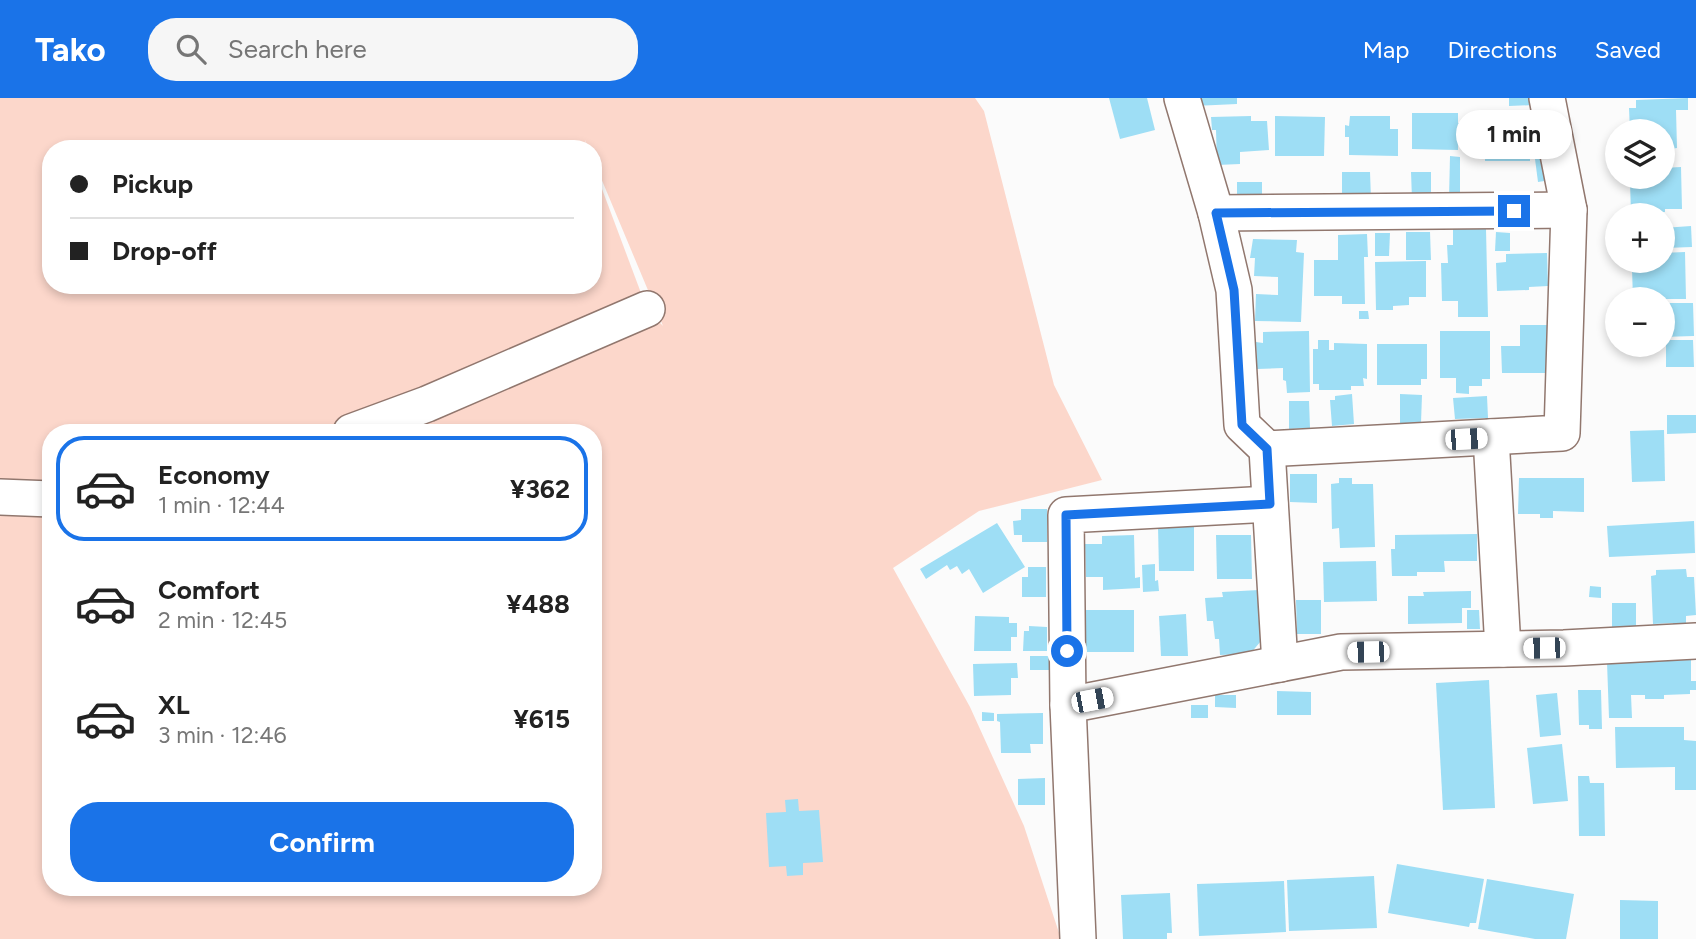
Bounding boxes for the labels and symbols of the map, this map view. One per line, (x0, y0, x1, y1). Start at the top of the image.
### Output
callout: 1 min (1456, 109, 1572, 158)
route end (1498, 195, 1530, 227)
car (1445, 427, 1488, 451)
route start (1051, 635, 1083, 667)
car (1523, 637, 1566, 659)
car (1347, 641, 1390, 663)
car (1070, 686, 1115, 714)

